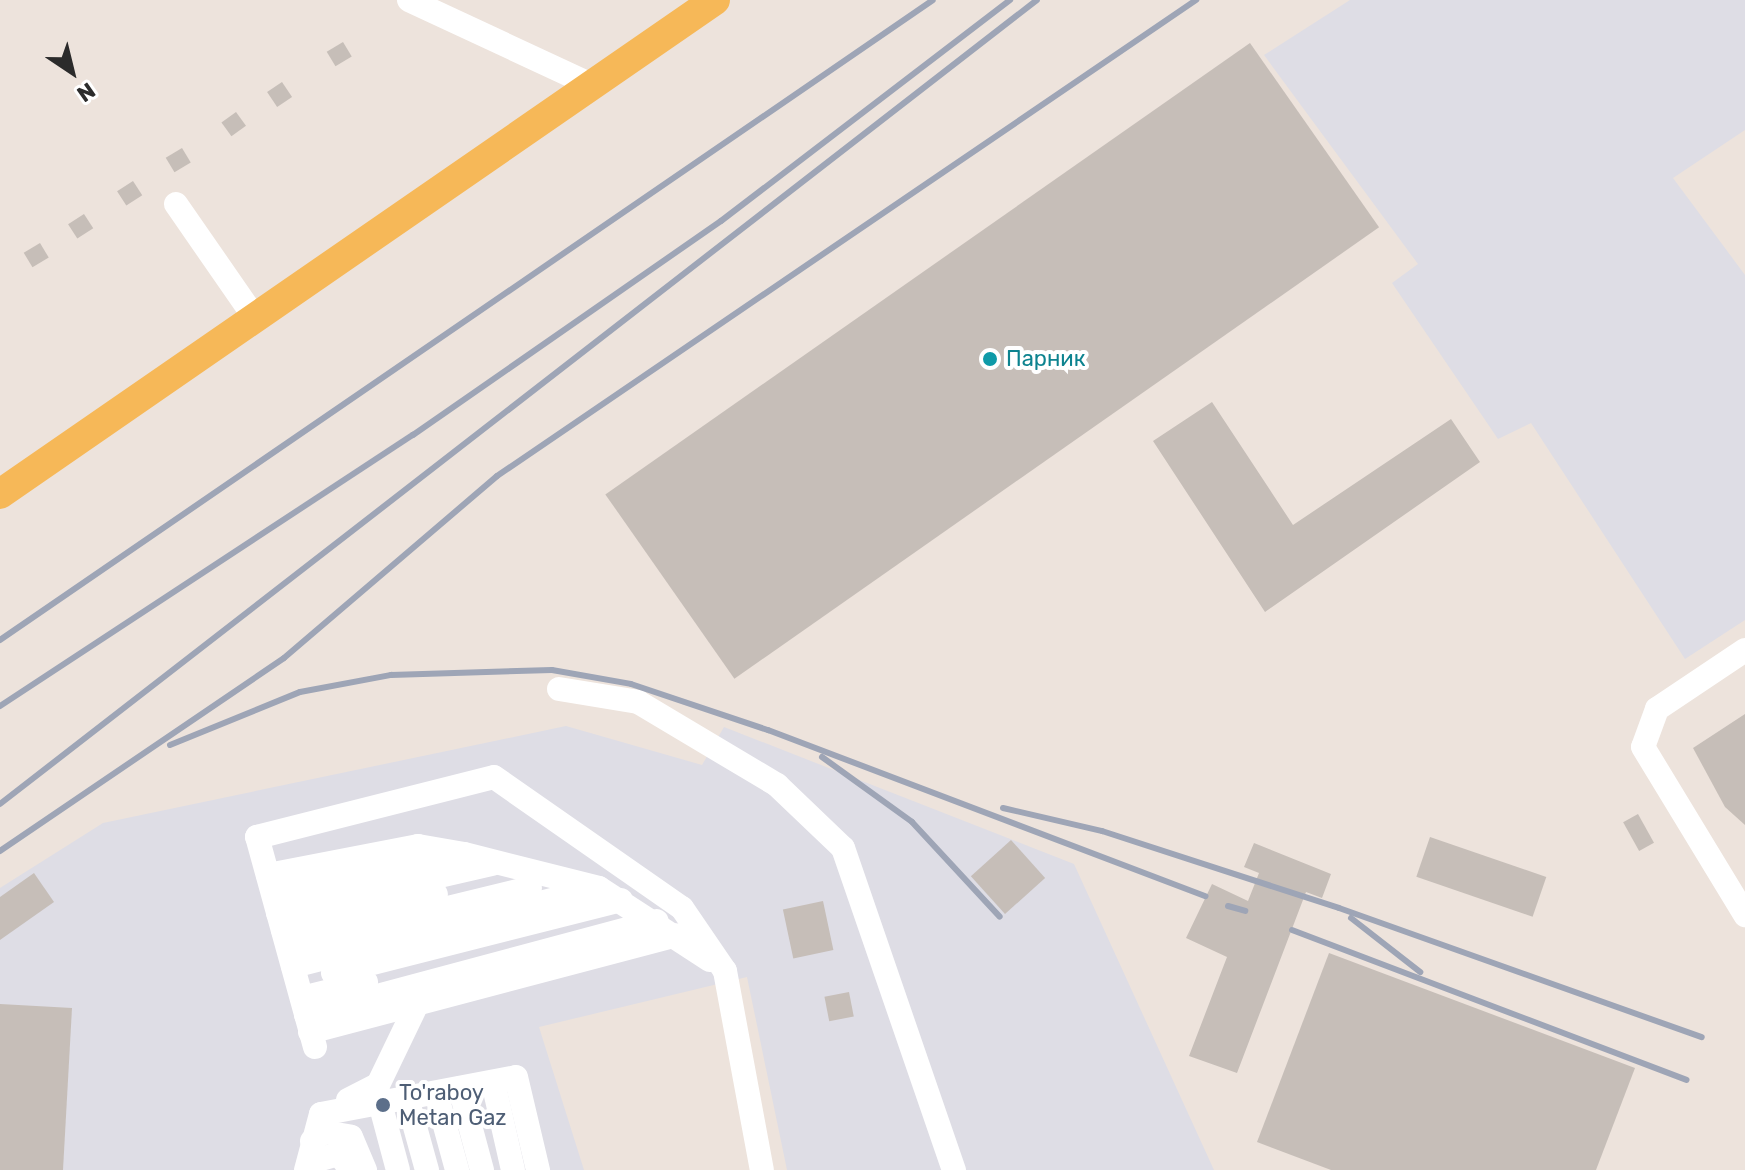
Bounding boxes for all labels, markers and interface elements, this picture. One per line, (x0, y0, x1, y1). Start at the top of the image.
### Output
north arrow (32, 32, 112, 112)
text: N (72, 76, 100, 108)
place label: Парник (1006, 346, 1086, 372)
marker: Парник (981, 350, 999, 368)
place label: To'raboy Metan Gaz (399, 1079, 507, 1130)
marker: To'raboy Metan Gaz (374, 1096, 392, 1114)

